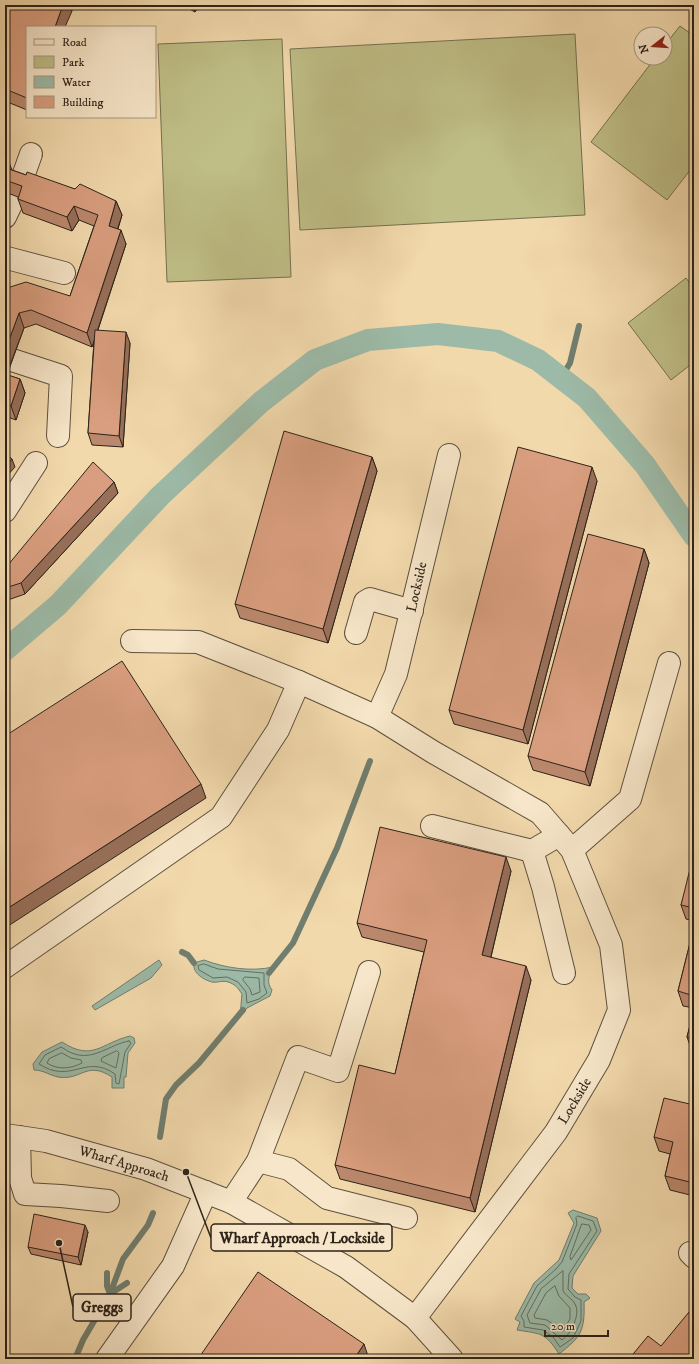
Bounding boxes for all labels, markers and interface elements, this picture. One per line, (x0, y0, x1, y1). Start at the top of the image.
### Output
legend (26, 26, 156, 118)
north arrow (633, 26, 673, 66)
text: Road (62, 35, 87, 50)
text: N (636, 42, 652, 55)
text: Park (62, 55, 84, 70)
text: Water (61, 75, 91, 90)
text: Building (62, 95, 103, 110)
street label: Lockside (403, 560, 432, 614)
street label: Lockside (554, 1074, 596, 1127)
street label: Wharf Approach (76, 1141, 172, 1186)
callout: Wharf Approach / Lockside (211, 1224, 392, 1251)
text: Wharf Approach / Lockside (218, 1229, 385, 1248)
callout: Greggs (73, 1294, 131, 1321)
text: Greggs (81, 1298, 123, 1317)
scale bar (545, 1312, 608, 1338)
text: 20 m (551, 1319, 575, 1334)

